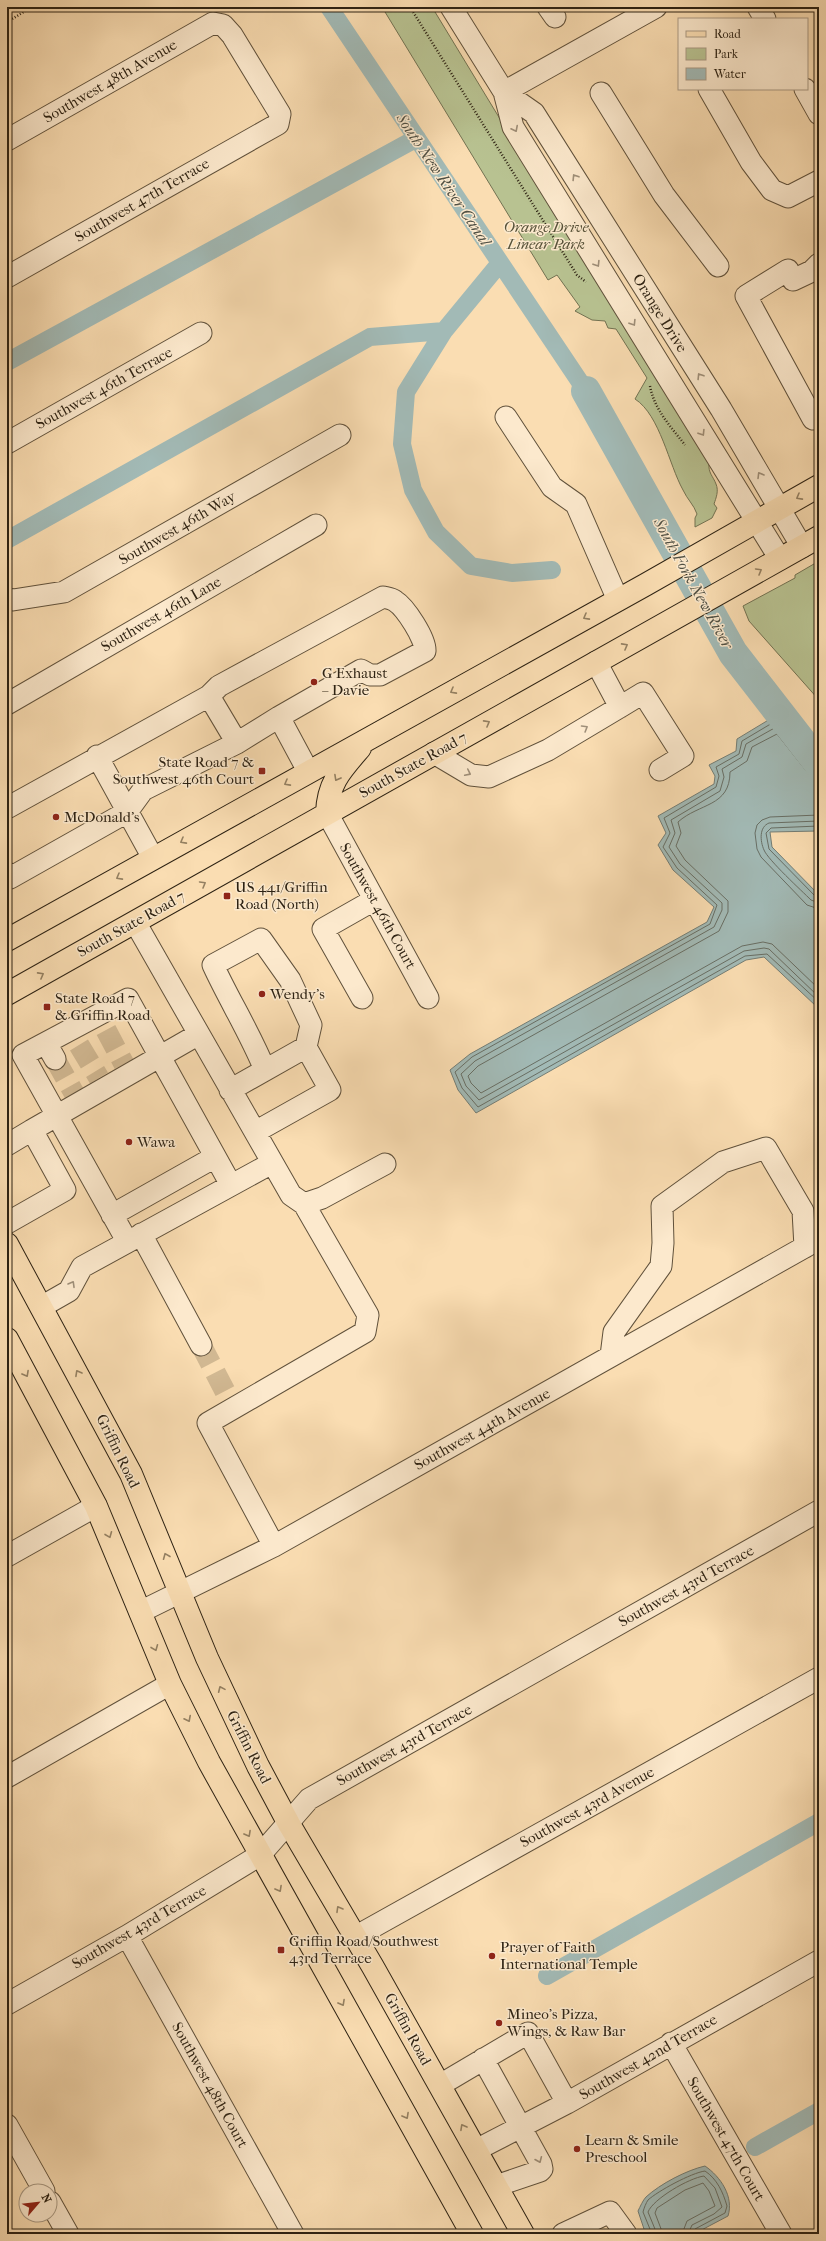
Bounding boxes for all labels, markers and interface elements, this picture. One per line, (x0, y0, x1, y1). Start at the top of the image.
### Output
legend (678, 18, 808, 90)
text: Road (714, 27, 741, 41)
street label: Southwest 48th Avenue (40, 35, 181, 127)
text: Park (714, 47, 739, 61)
text: Water (713, 67, 747, 81)
water label: South New River Canal (392, 109, 496, 251)
one-way arrow (510, 125, 518, 133)
street label: Southwest 47th Terrace (72, 154, 213, 246)
one-way arrow (572, 175, 579, 182)
park label: Orange Drive Linear Park (503, 218, 590, 253)
one-way arrow (592, 260, 600, 267)
street label: Orange Drive (629, 270, 692, 356)
one-way arrow (628, 318, 635, 325)
street label: Southwest 46th Terrace (33, 343, 176, 433)
one-way arrow (697, 373, 705, 380)
one-way arrow (697, 429, 705, 436)
one-way arrow (757, 472, 764, 479)
street label: Southwest 46th Way (115, 487, 239, 569)
one-way arrow (796, 492, 803, 500)
water label: South Fork New River (649, 514, 738, 654)
one-way arrow (755, 568, 762, 575)
street label: Southwest 46th Lane (98, 572, 225, 656)
one-way arrow (583, 613, 591, 620)
one-way arrow (620, 643, 628, 650)
place label: G Exhaust – Davie (322, 664, 388, 699)
marker: G Exhaust – Davie (309, 677, 319, 687)
one-way arrow (449, 687, 457, 694)
one-way arrow (483, 721, 490, 728)
one-way arrow (581, 725, 588, 732)
street label: South State Road 7 (356, 728, 470, 802)
place label: State Road 7 & Southwest 46th Court (113, 753, 255, 788)
marker: State Road 7 & Southwest 46th Court (257, 766, 267, 776)
one-way arrow (463, 768, 471, 776)
one-way arrow (334, 774, 341, 781)
one-way arrow (284, 778, 291, 786)
place label: McDonald's (64, 808, 140, 826)
marker: McDonald's (51, 812, 61, 822)
one-way arrow (180, 837, 187, 844)
street label: Southwest 46th Court (336, 840, 420, 973)
one-way arrow (116, 873, 123, 880)
place label: US 441/Griffin Road (North) (235, 878, 328, 913)
one-way arrow (199, 881, 206, 888)
street label: South State Road 7 (74, 887, 188, 961)
marker: US 441/Griffin Road (North) (222, 891, 232, 901)
one-way arrow (37, 972, 44, 979)
place label: Wendy's (269, 985, 325, 1003)
place label: State Road 7 & Griffin Road (55, 989, 151, 1024)
marker: Wendy's (257, 989, 267, 999)
marker: State Road 7 & Griffin Road (42, 1002, 52, 1012)
place label: Wawa (136, 1133, 176, 1151)
marker: Wawa (124, 1137, 134, 1147)
one-way arrow (68, 1281, 75, 1289)
one-way arrow (21, 1369, 28, 1377)
one-way arrow (75, 1370, 83, 1377)
street label: Southwest 44th Avenue (411, 1384, 554, 1474)
street label: Griffin Road (92, 1411, 144, 1492)
one-way arrow (105, 1532, 113, 1539)
street label: Southwest 43rd Terrace (615, 1541, 757, 1631)
one-way arrow (163, 1552, 171, 1559)
one-way arrow (151, 1645, 159, 1652)
one-way arrow (218, 1685, 226, 1693)
street label: Southwest 43rd Terrace (333, 1700, 475, 1790)
street label: Griffin Road (223, 1707, 276, 1787)
one-way arrow (183, 1715, 191, 1723)
street label: Southwest 43rd Avenue (517, 1762, 658, 1851)
one-way arrow (243, 1830, 251, 1838)
street label: Southwest 43rd Terrace (69, 1881, 210, 1973)
one-way arrow (274, 1885, 281, 1893)
one-way arrow (337, 1906, 344, 1913)
place label: Griffin Road/Southwest 43rd Terrace (289, 1932, 439, 1967)
place label: Prayer of Faith International Temple (500, 1938, 638, 1973)
marker: Griffin Road/Southwest 43rd Terrace (276, 1945, 286, 1955)
marker: Prayer of Faith International Temple (487, 1951, 497, 1961)
street label: Griffin Road (381, 1990, 436, 2069)
one-way arrow (338, 1999, 345, 2006)
place label: Mineo's Pizza, Wings, & Raw Bar (506, 2005, 626, 2040)
street label: Southwest 42nd Terrace (576, 2010, 721, 2104)
marker: Mineo's Pizza, Wings, & Raw Bar (494, 2018, 504, 2028)
street label: Southwest 48th Court (168, 2019, 252, 2151)
street label: Southwest 47th Court (683, 2074, 769, 2205)
one-way arrow (401, 2112, 408, 2119)
one-way arrow (461, 2124, 468, 2131)
place label: Learn & Smile Preschool (585, 2131, 679, 2166)
marker: Learn & Smile Preschool (572, 2144, 582, 2154)
one-way arrow (534, 2156, 542, 2164)
north arrow (18, 2183, 58, 2223)
text: N (39, 2192, 54, 2206)

